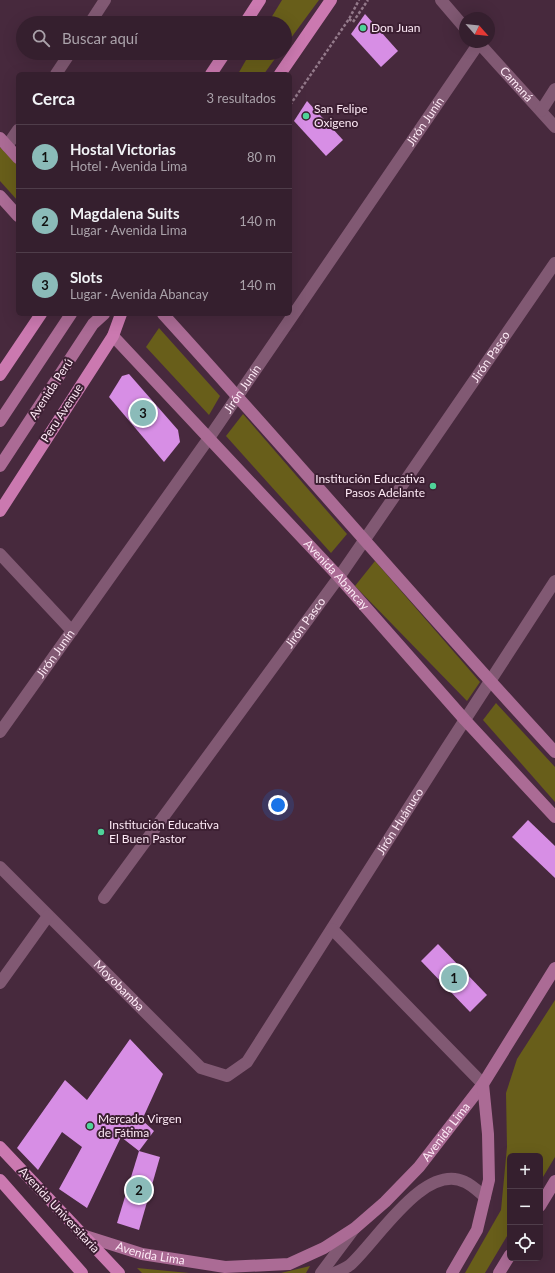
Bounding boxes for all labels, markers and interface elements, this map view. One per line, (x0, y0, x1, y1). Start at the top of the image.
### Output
north arrow (459, 12, 495, 48)
search box (16, 16, 292, 60)
place label: Don Juan (371, 20, 421, 35)
marker: Don Juan (358, 23, 368, 33)
icon: search (30, 27, 52, 49)
text: Buscar aquí (62, 29, 138, 47)
street label: Camaná (497, 63, 536, 105)
text: Cerca (32, 88, 75, 109)
text: 3 resultados (206, 90, 276, 106)
street label: Jirón Junín (403, 94, 447, 149)
place label: San Felipe Oxigeno (314, 101, 368, 130)
marker: San Felipe Oxigeno (301, 111, 311, 121)
text: Hostal Victorias (70, 140, 176, 158)
text: 1 (41, 149, 49, 165)
text: 80 m (247, 149, 276, 165)
text: Hotel · Avenida Lima (70, 158, 187, 174)
text: Magdalena Suits (70, 204, 180, 222)
text: 2 (41, 213, 49, 229)
text: 140 m (239, 213, 276, 229)
text: Lugar · Avenida Lima (70, 222, 187, 238)
text: Slots (70, 268, 103, 286)
text: 3 (41, 277, 49, 293)
text: 140 m (239, 277, 276, 293)
text: Lugar · Avenida Abancay (70, 286, 209, 302)
street label: Jirón Pasco (467, 328, 513, 385)
street label: Avenida Perú (25, 355, 76, 422)
street label: Jirón Junín (220, 361, 264, 416)
street label: Peru Avenue (37, 381, 86, 445)
pin: 3 (130, 398, 156, 428)
place label: Institución Educativa Pasos Adelante (315, 471, 425, 500)
marker: Institución Educativa Pasos Adelante (428, 481, 438, 491)
street label: Avenida Abancay (301, 536, 373, 614)
street label: Jirón Pasco (281, 594, 329, 651)
street label: Jirón Junín (33, 626, 78, 681)
street label: Jirón Huánuco (373, 785, 426, 857)
your location (268, 795, 288, 815)
place label: Institución Educativa El Buen Pastor (109, 817, 219, 846)
marker: Institución Educativa El Buen Pastor (96, 827, 106, 837)
street label: Moyobamba (91, 957, 148, 1014)
pin: 1 (441, 963, 467, 993)
street label: Avenida Lima (418, 1099, 473, 1164)
place label: Mercado Virgen de Fátima (98, 1111, 182, 1140)
marker: Mercado Virgen de Fátima (85, 1121, 95, 1131)
map controls (507, 1153, 543, 1261)
button: + (507, 1153, 543, 1189)
street label: Avenida Universitaria (16, 1164, 103, 1256)
pin: 2 (126, 1175, 152, 1205)
button: − (507, 1189, 543, 1225)
button: locate (507, 1225, 543, 1261)
street label: Avenida Lima (114, 1238, 186, 1268)

